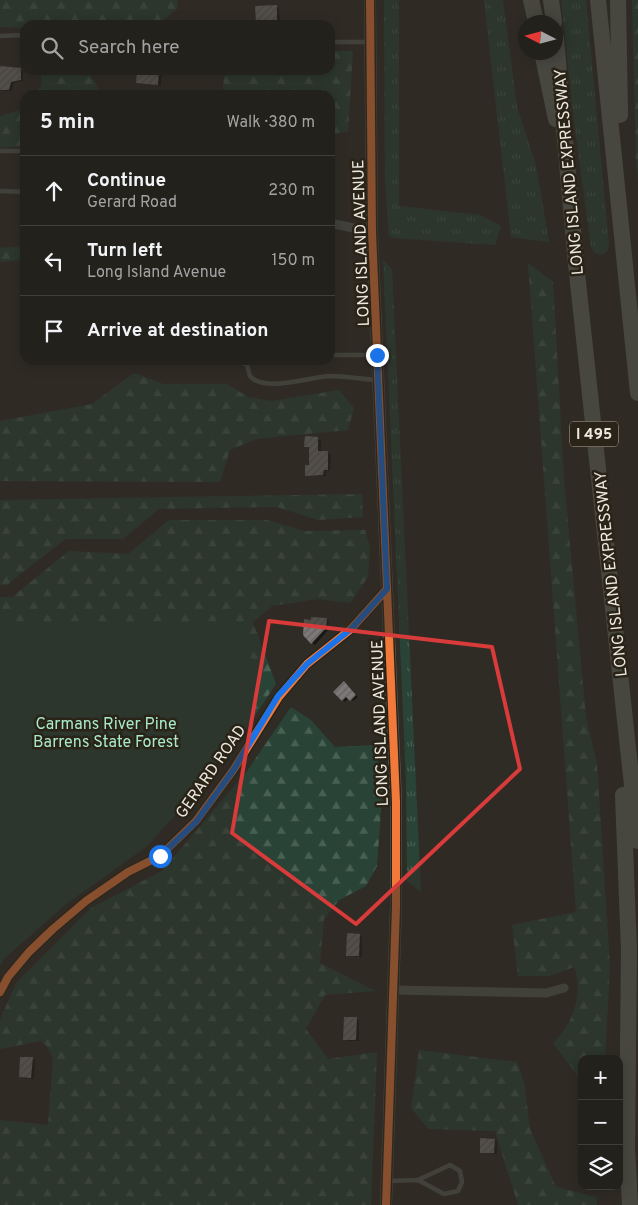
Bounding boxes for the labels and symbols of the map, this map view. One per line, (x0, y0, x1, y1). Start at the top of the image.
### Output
north arrow (518, 15, 563, 60)
street label: LONG ISLAND EXPRESSWAY (551, 68, 589, 276)
street label: LONG ISLAND AVENUE (349, 159, 375, 327)
route end (366, 344, 389, 367)
road number: I 495 (570, 422, 618, 446)
street label: LONG ISLAND EXPRESSWAY (591, 470, 633, 678)
street label: LONG ISLAND AVENUE (368, 639, 394, 807)
park label: Carmans River Pine Barrens State Forest (33, 715, 179, 753)
street label: GERARD ROAD (172, 722, 251, 823)
route start (149, 845, 172, 868)

